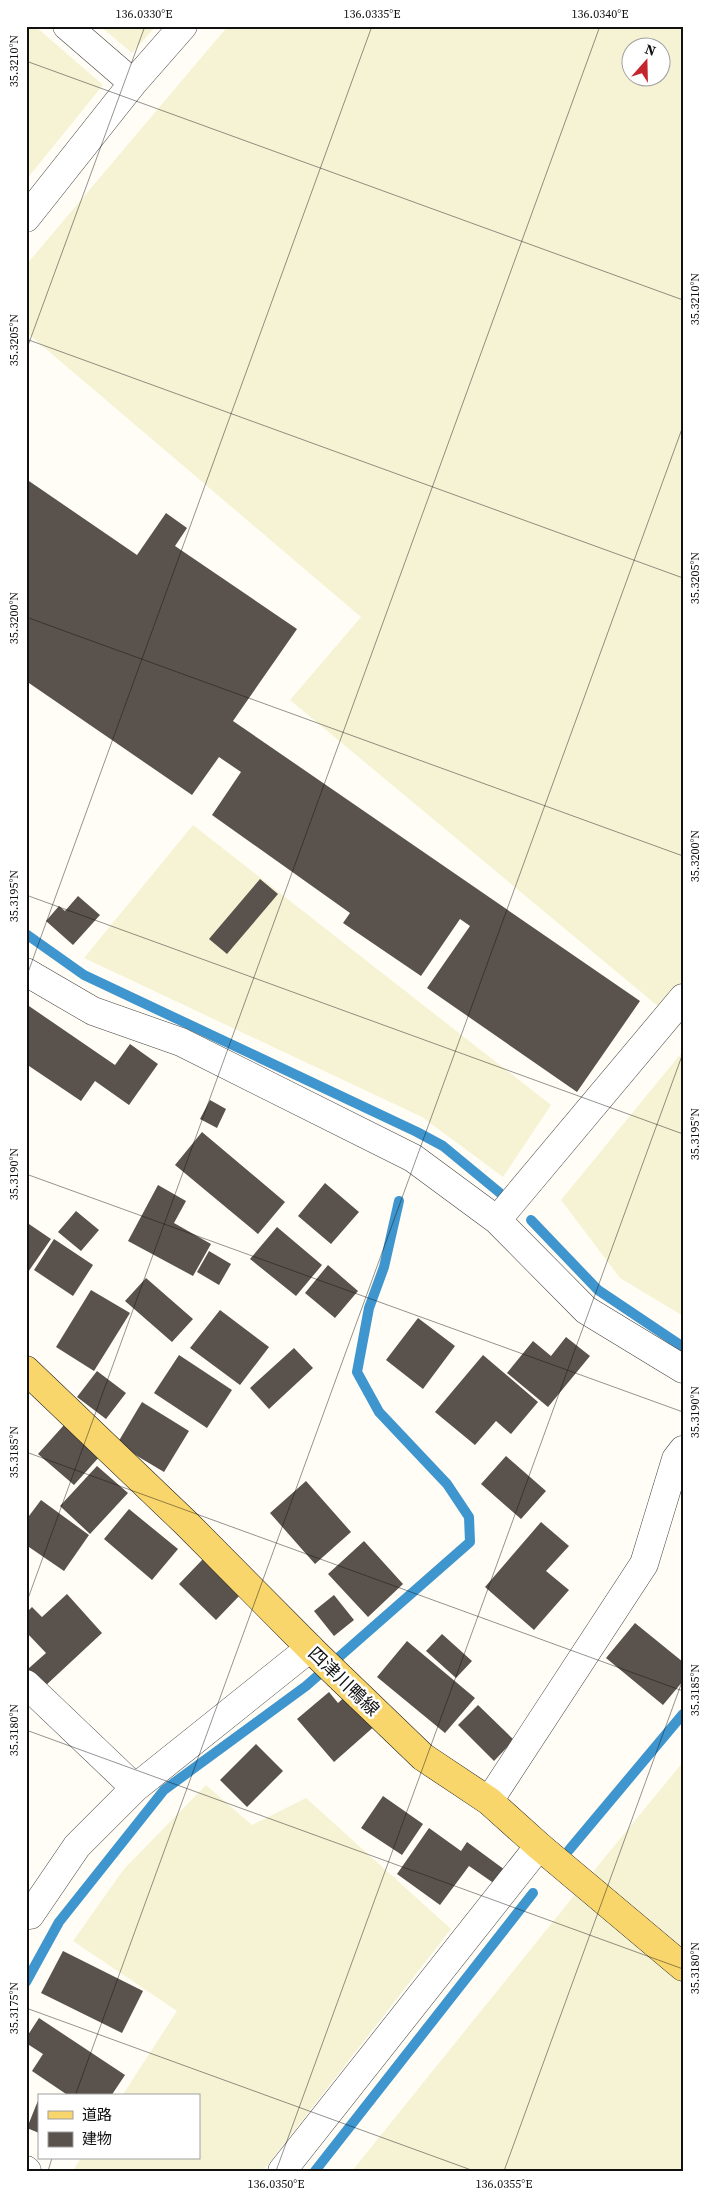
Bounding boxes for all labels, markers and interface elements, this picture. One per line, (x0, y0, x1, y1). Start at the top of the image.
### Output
text: 136.0330°E (116, 6, 172, 22)
text: 136.0335°E (344, 6, 400, 22)
text: 136.0340°E (572, 6, 628, 22)
text: 35.3210°N (6, 35, 22, 87)
north arrow (622, 38, 672, 88)
text: N (642, 39, 659, 61)
text: 35.3210°N (687, 273, 703, 325)
text: 35.3205°N (6, 314, 22, 366)
text: 35.3205°N (687, 552, 703, 604)
text: 35.3200°N (6, 592, 22, 644)
text: 35.3200°N (687, 830, 703, 882)
text: 35.3195°N (6, 870, 22, 922)
text: 35.3195°N (687, 1108, 703, 1160)
text: 35.3190°N (6, 1148, 22, 1200)
text: 35.3190°N (687, 1386, 703, 1438)
text: 35.3185°N (6, 1426, 22, 1478)
street label: 四津川鴨線 (303, 1641, 385, 1721)
text: 35.3185°N (687, 1664, 703, 1716)
text: 35.3180°N (6, 1704, 22, 1756)
text: 35.3180°N (687, 1942, 703, 1994)
text: 35.3175°N (6, 1982, 22, 2034)
legend (38, 2094, 200, 2160)
text: 道路 (82, 2104, 112, 2125)
text: 建物 (82, 2128, 112, 2149)
text: 136.0350°E (248, 2176, 304, 2192)
text: 136.0355°E (476, 2176, 532, 2192)

